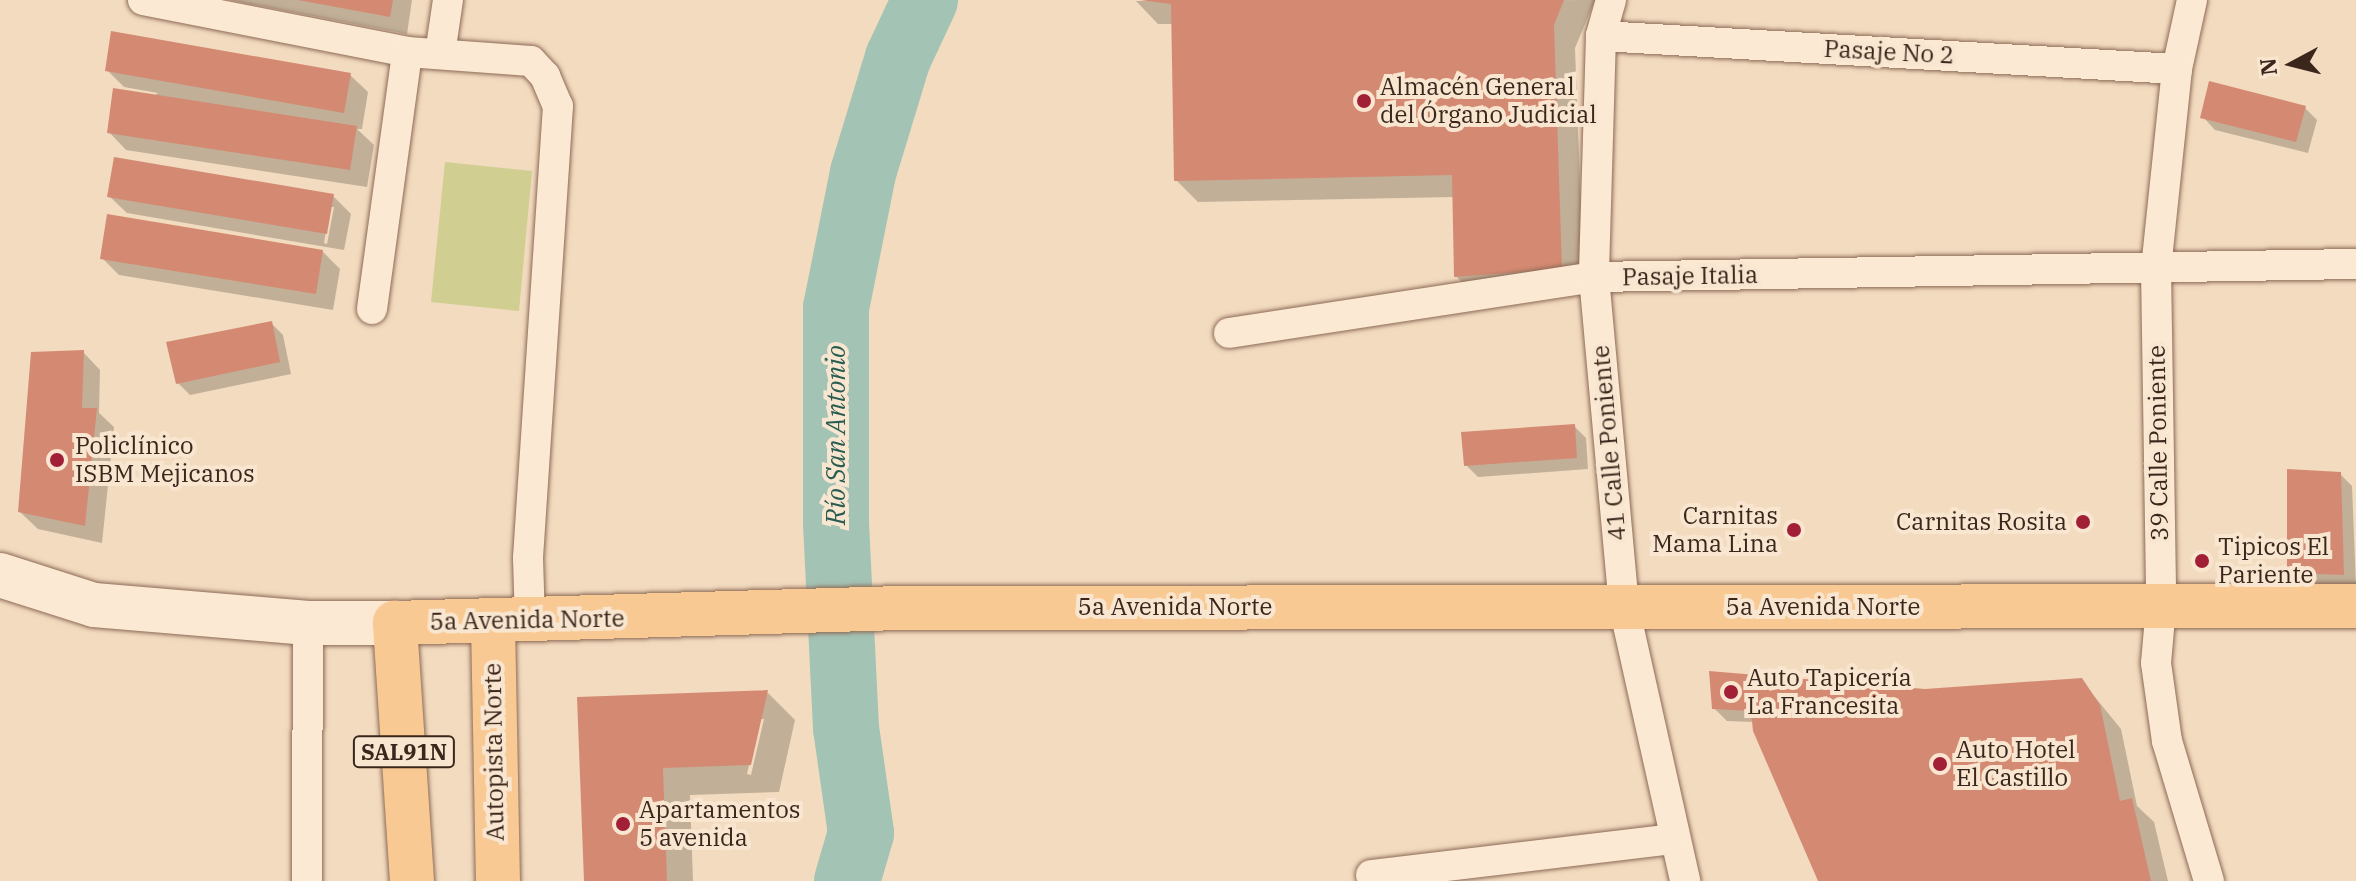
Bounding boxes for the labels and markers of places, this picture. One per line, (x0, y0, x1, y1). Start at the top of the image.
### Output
place label: Almacén General del Órgano Judicial (1380, 73, 1597, 129)
marker: Almacén General del Órgano Judicial (1355, 92, 1373, 110)
place label: Policlínico ISBM Mejicanos (75, 432, 255, 488)
marker: Policlínico ISBM Mejicanos (46, 449, 68, 471)
place label: Carnitas Mama Lina (1652, 502, 1778, 558)
place label: Carnitas Rosita (1896, 508, 2067, 536)
marker: Carnitas Rosita (2074, 513, 2092, 531)
marker: Carnitas Mama Lina (1785, 521, 1803, 539)
place label: Tipicos El Pariente (2218, 533, 2329, 589)
marker: Tipicos El Pariente (2193, 552, 2211, 570)
place label: Auto Tapicería La Francesita (1747, 664, 1912, 720)
marker: Auto Tapicería La Francesita (1722, 683, 1740, 701)
place label: Auto Hotel El Castillo (1956, 736, 2075, 792)
marker: Auto Hotel El Castillo (1931, 755, 1949, 773)
place label: Apartamentos 5 avenida (639, 796, 801, 852)
marker: Apartamentos 5 avenida (614, 815, 632, 833)

